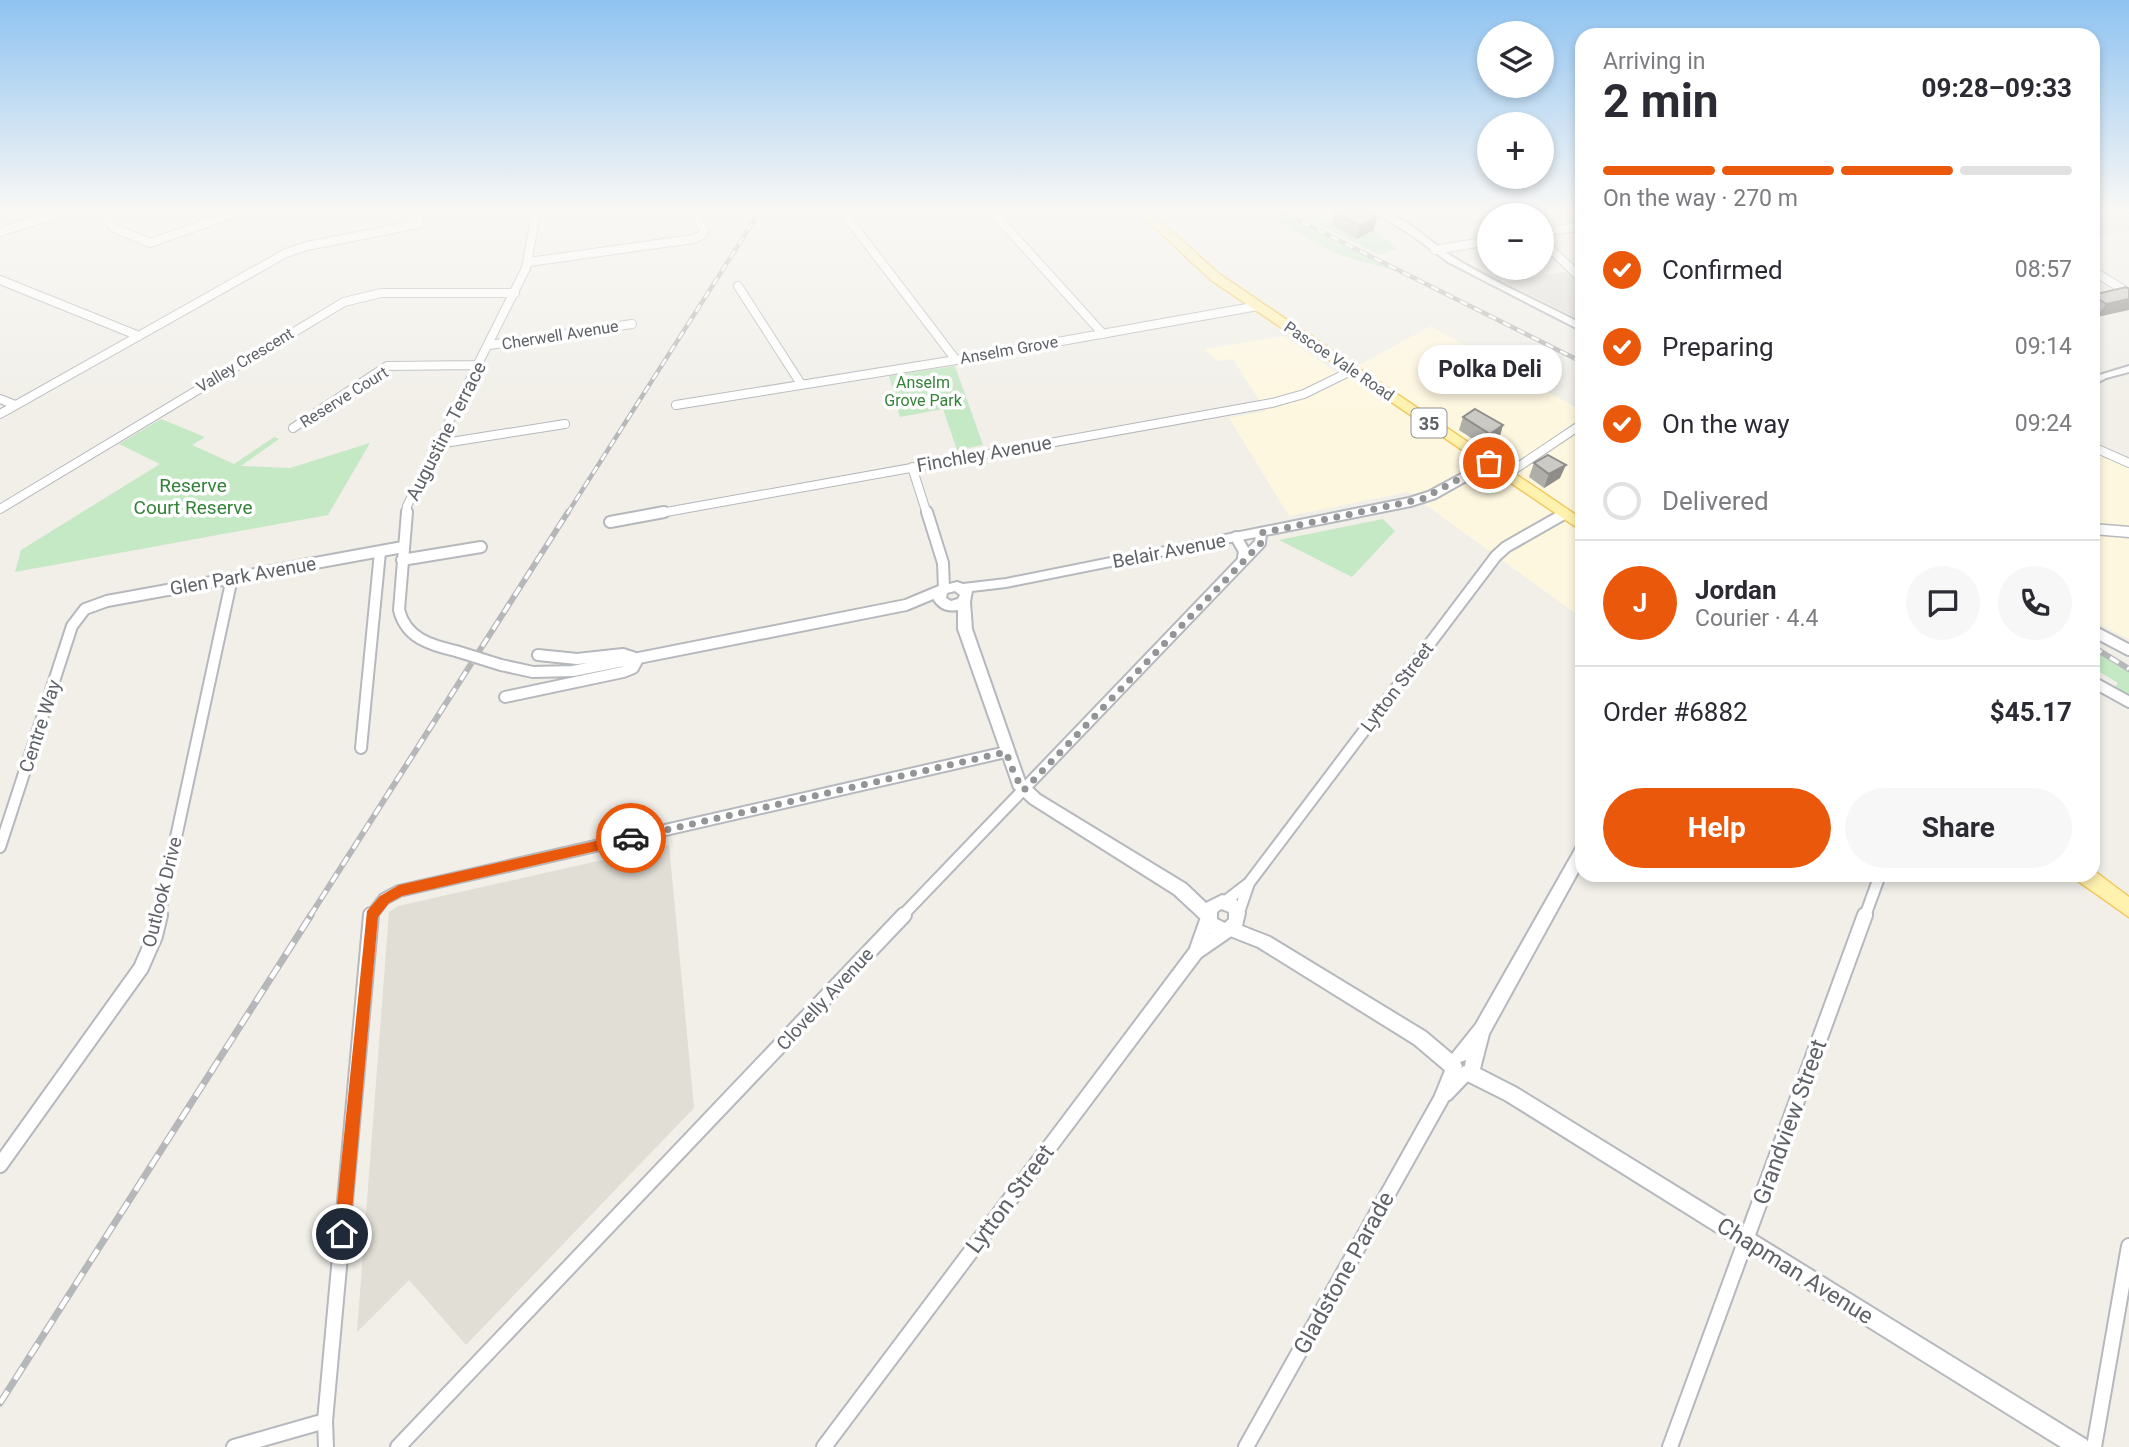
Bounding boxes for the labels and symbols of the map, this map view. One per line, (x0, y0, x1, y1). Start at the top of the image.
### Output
street label: Cherwell Avenue (500, 316, 620, 354)
street label: Pascoe Vale Road (1280, 317, 1398, 405)
street label: Valley Crescent (193, 324, 297, 396)
street label: Anselm Grove (958, 332, 1060, 368)
callout: Polka Deli (1417, 344, 1561, 393)
street label: Augustine Terrace (401, 358, 491, 504)
street label: Reserve Court (296, 362, 392, 432)
park label: Anselm Grove Park (884, 373, 963, 410)
road number: 35 (1412, 408, 1446, 438)
street label: Finchley Avenue (915, 431, 1053, 477)
pin (1459, 433, 1519, 493)
park label: Reserve Court Reserve (134, 474, 252, 519)
street label: Belair Avenue (1110, 529, 1228, 573)
street label: Glen Park Avenue (168, 552, 318, 600)
street label: Lytton Street (1356, 638, 1438, 736)
street label: Centre Way (14, 677, 66, 775)
courier (596, 803, 666, 873)
street label: Outlook Drive (137, 834, 187, 950)
street label: Clovelly Avenue (772, 943, 878, 1055)
street label: Grandview Street (1748, 1036, 1832, 1208)
street label: Lytton Street (960, 1139, 1060, 1259)
street label: Gladstone Parade (1288, 1187, 1400, 1359)
pin (312, 1204, 372, 1264)
street label: Chapman Avenue (1712, 1212, 1878, 1330)

